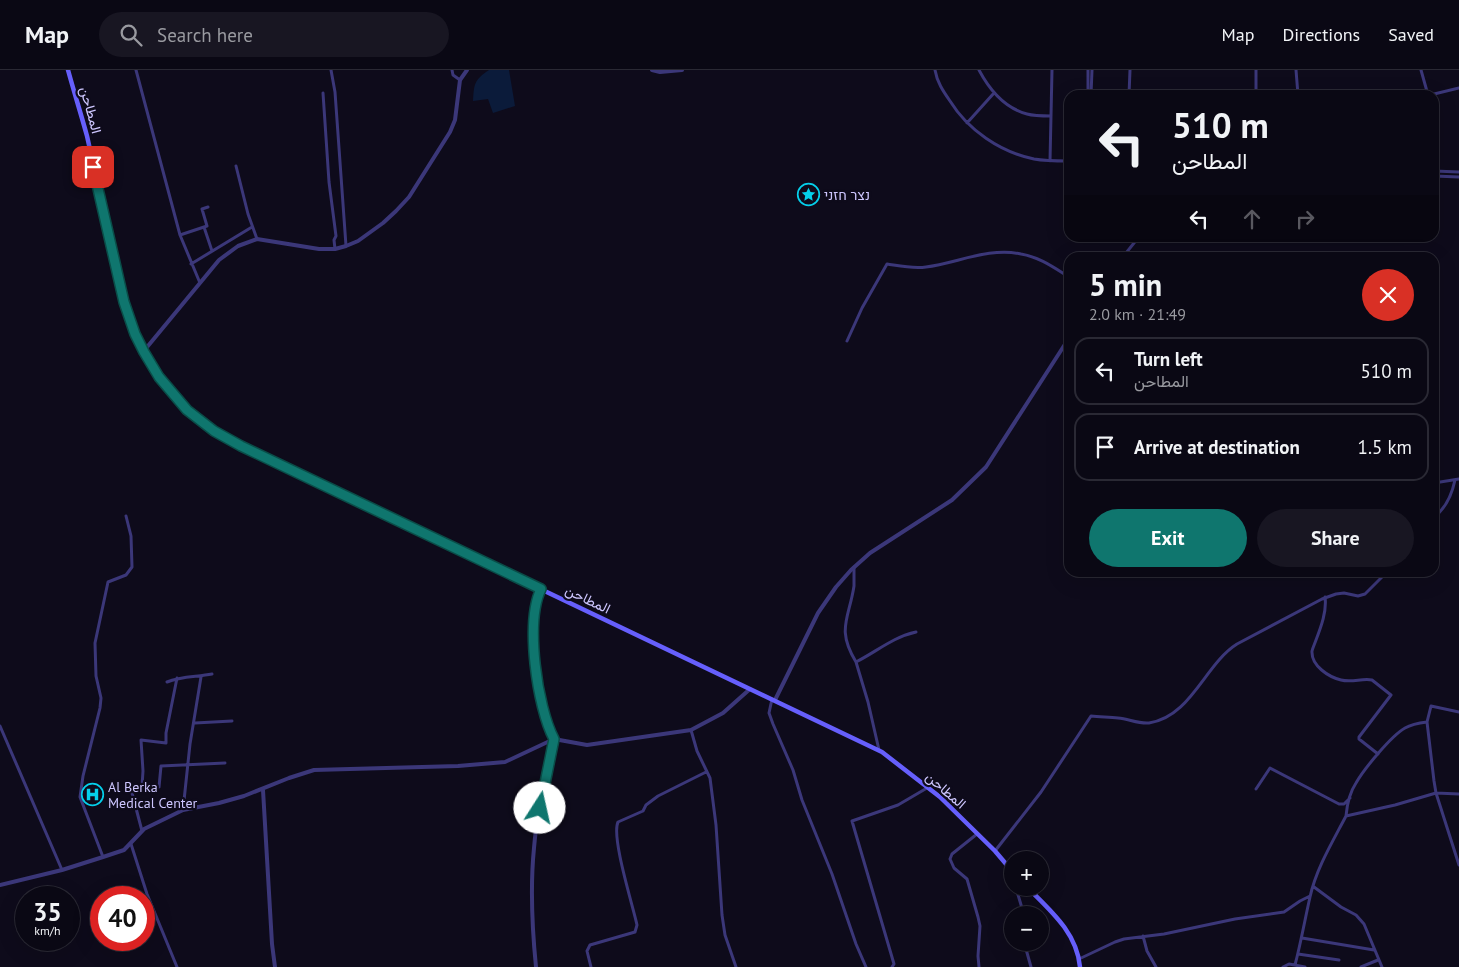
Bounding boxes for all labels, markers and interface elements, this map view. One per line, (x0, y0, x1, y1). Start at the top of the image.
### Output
search box (99, 12, 449, 57)
text: Map (25, 19, 69, 50)
icon: search (117, 21, 145, 49)
text: Search here (157, 23, 253, 47)
text: Map (1222, 23, 1254, 46)
text: Directions (1282, 23, 1360, 46)
text: Saved (1388, 23, 1434, 46)
street label: المطاحن (76, 85, 106, 135)
text: 510 m (1172, 102, 1269, 148)
icon: left (1089, 110, 1154, 175)
pin (72, 146, 114, 188)
text: المطاحن (1172, 147, 1247, 175)
icon: arrive (79, 153, 107, 181)
place icon: נצר חזני (796, 183, 820, 207)
place label: נצר חזני (824, 186, 870, 204)
icon: left (1185, 205, 1213, 233)
icon: ahead (1238, 205, 1266, 233)
icon: right (1291, 205, 1319, 233)
text: 5 min (1089, 265, 1162, 304)
button: close (1362, 269, 1414, 321)
text: 2.0 km · 21:49 (1089, 304, 1186, 324)
text: Turn left (1134, 347, 1203, 371)
icon: left (1091, 357, 1119, 385)
text: 510 m (1360, 359, 1412, 383)
text: المطاحن (1134, 371, 1189, 391)
icon: arrive (1091, 433, 1119, 461)
text: Arrive at destination (1134, 435, 1300, 459)
text: 1.5 km (1358, 435, 1412, 459)
button: Exit (1089, 509, 1247, 567)
button: Share (1257, 509, 1414, 567)
street label: المطاحن (563, 580, 613, 618)
street label: المطاحن (922, 767, 970, 813)
place label: Al Berka Medical Center (108, 778, 198, 812)
position arrow (513, 781, 565, 833)
hospital icon: Al Berka Medical Center (80, 783, 104, 807)
map controls (1004, 851, 1049, 951)
button: + (1004, 851, 1049, 896)
speed limit sign: 40 (90, 886, 155, 951)
text: 35 (33, 896, 62, 928)
button: − (1004, 906, 1049, 951)
text: km/h (34, 923, 61, 938)

